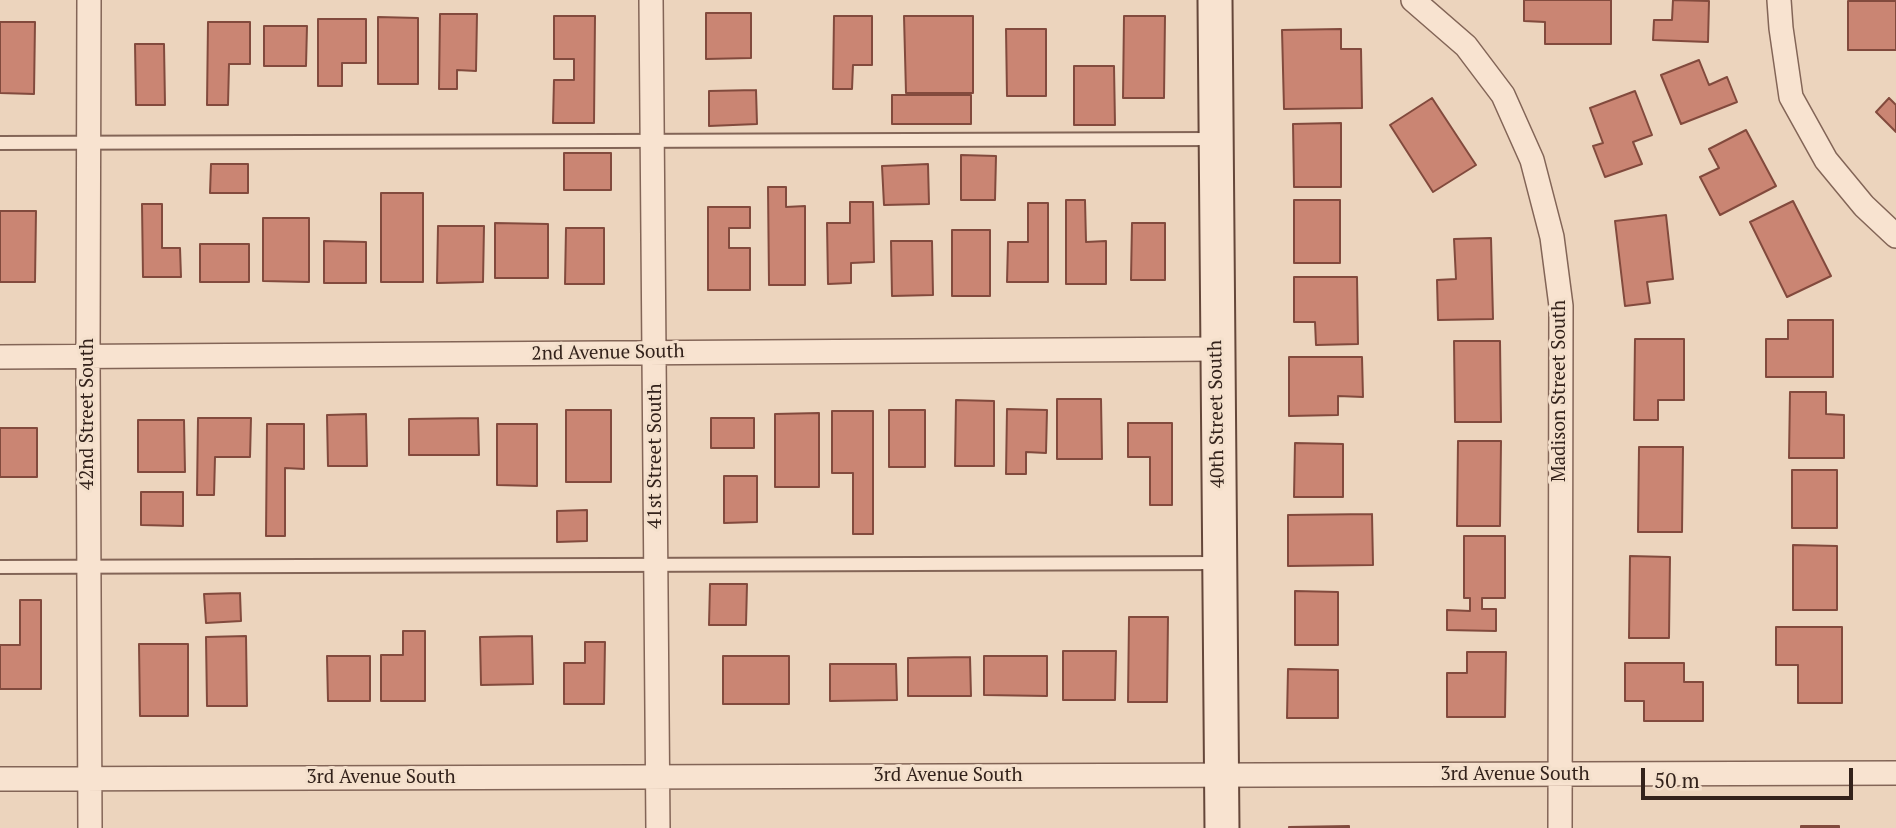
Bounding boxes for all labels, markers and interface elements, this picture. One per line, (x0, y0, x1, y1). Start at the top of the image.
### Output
street label: Madison Street South (1549, 300, 1571, 482)
street label: 42nd Street South (77, 338, 99, 490)
street label: 2nd Avenue South (531, 340, 685, 366)
street label: 40th Street South (1204, 340, 1230, 488)
street label: 41st Street South (645, 383, 667, 529)
scale bar (1644, 754, 1856, 798)
street label: 3rd Avenue South (1440, 764, 1590, 786)
street label: 3rd Avenue South (873, 765, 1023, 787)
text: 50 m (1654, 766, 1700, 794)
street label: 3rd Avenue South (306, 767, 456, 789)

